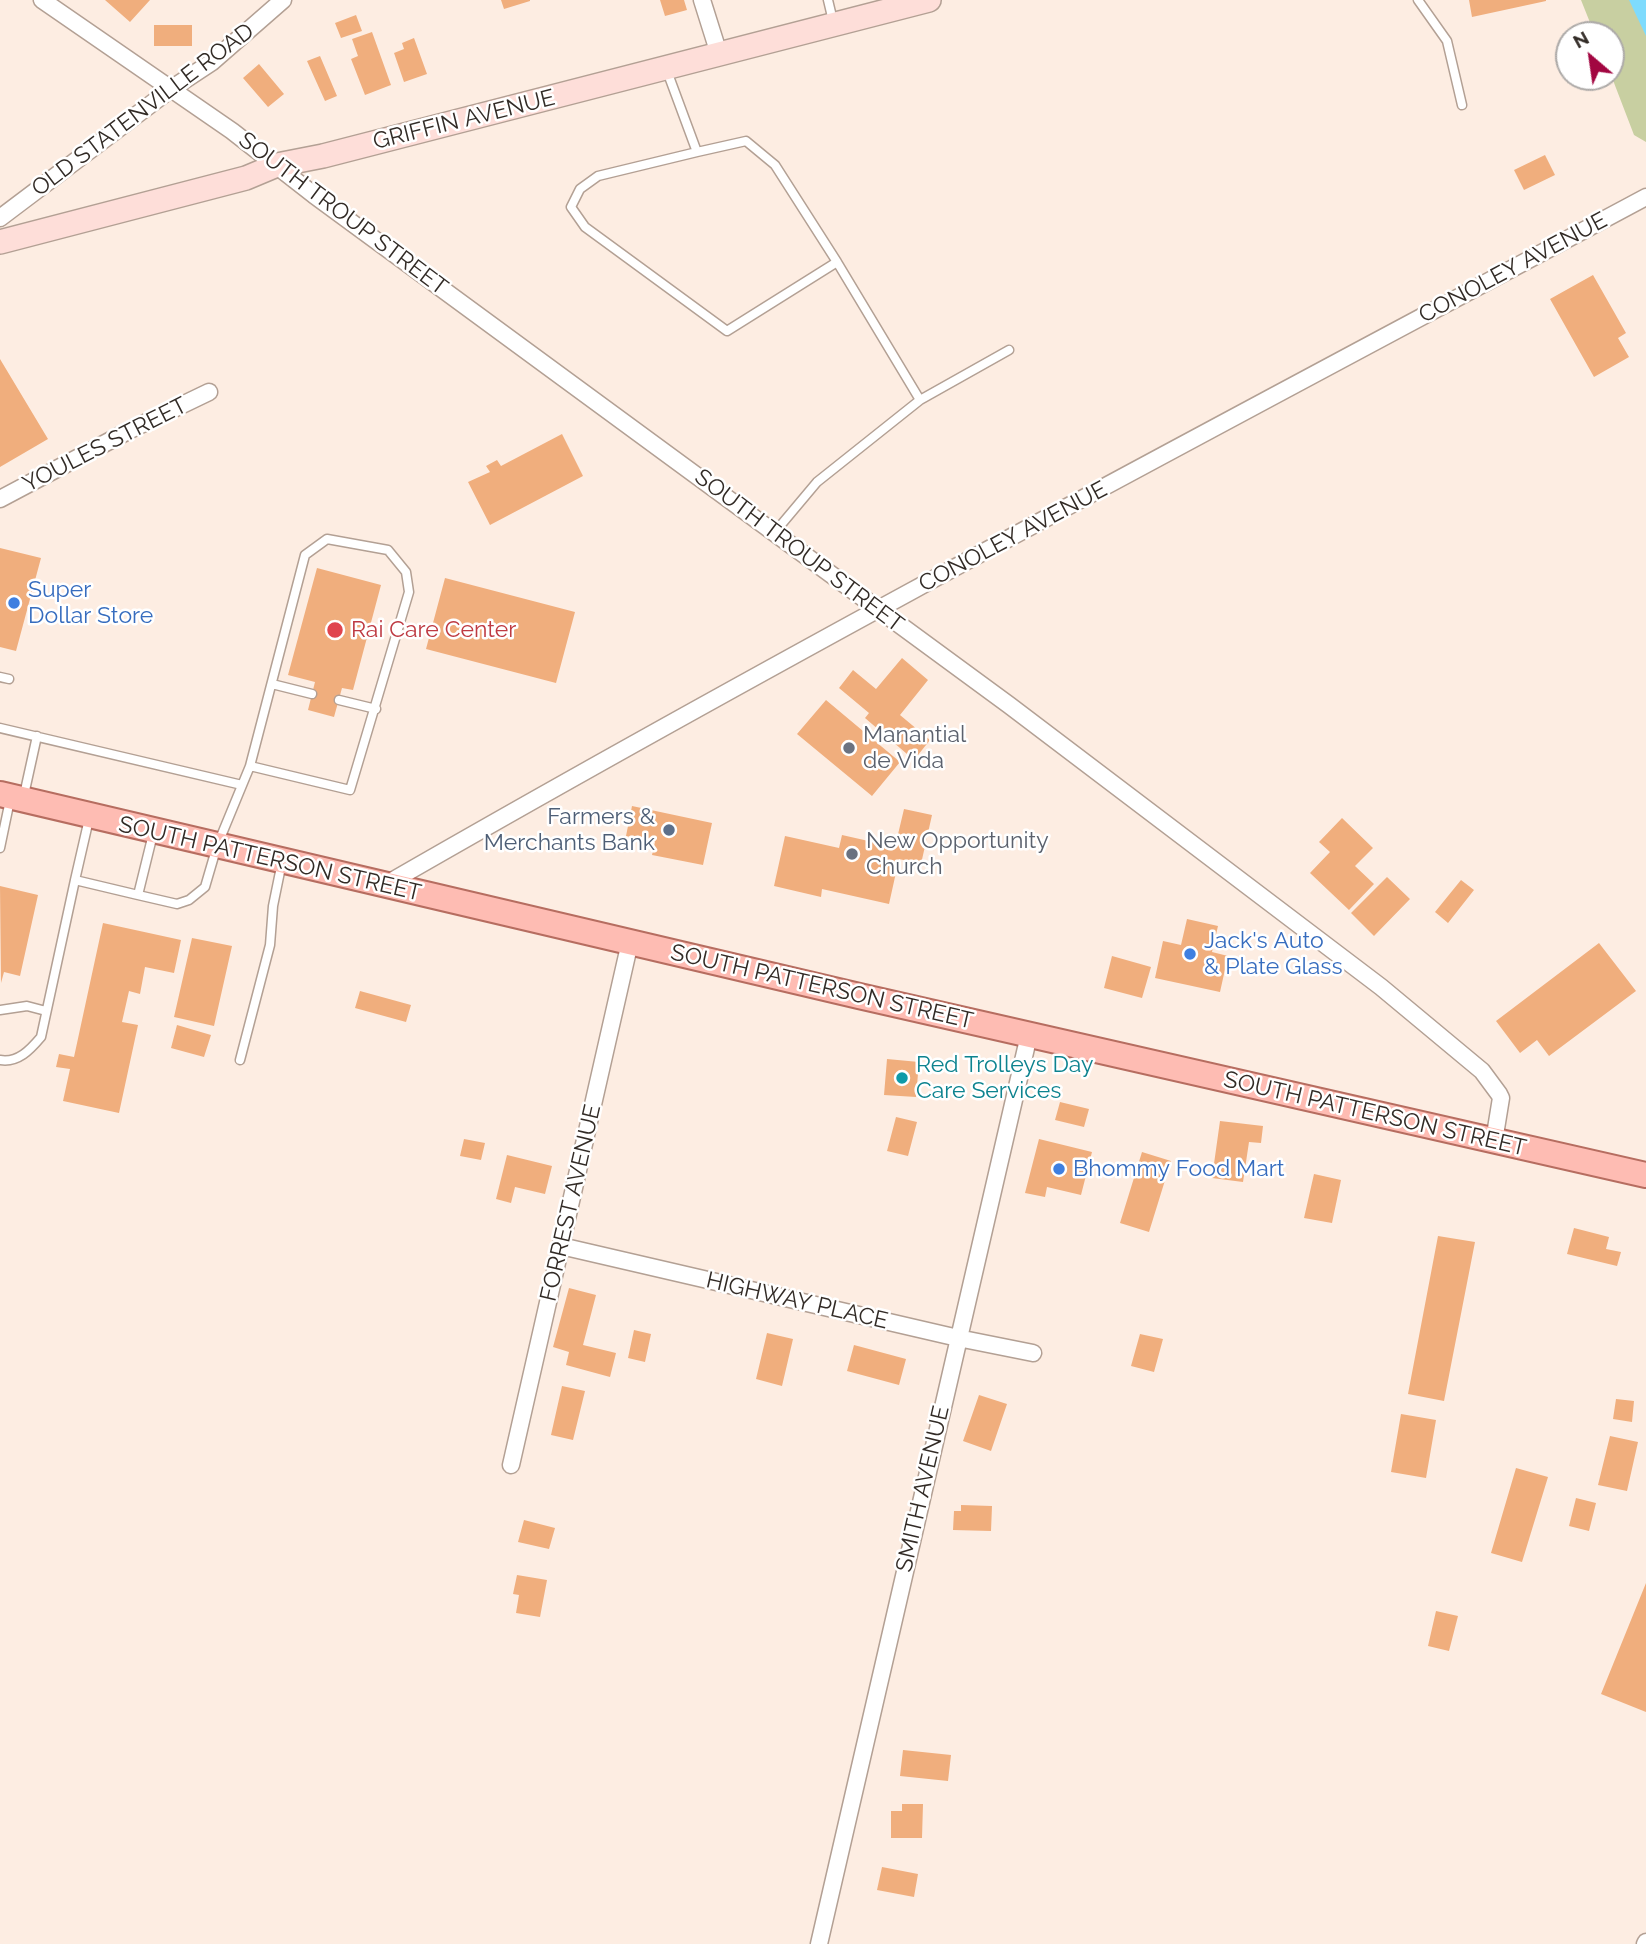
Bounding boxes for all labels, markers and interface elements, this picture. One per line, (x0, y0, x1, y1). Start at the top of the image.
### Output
street label: OLD STATENVILLE ROAD (27, 17, 259, 203)
north arrow (1555, 21, 1625, 91)
text: N (1569, 26, 1592, 53)
street label: GRIFFIN AVENUE (370, 84, 558, 156)
street label: SOUTH TROUP STREET (233, 126, 453, 302)
street label: CONOLEY AVENUE (1414, 207, 1612, 329)
street label: YOULES STREET (18, 392, 192, 498)
street label: SOUTH TROUP STREET (689, 463, 909, 639)
street label: CONOLEY AVENUE (914, 476, 1112, 598)
place label: Super Dollar Store (28, 576, 153, 630)
marker: Super Dollar Store (6, 595, 22, 611)
place label: Rai Care Center (351, 616, 516, 644)
marker: Rai Care Center (325, 620, 345, 640)
place label: Manantial de Vida (863, 721, 966, 775)
marker: Manantial de Vida (841, 740, 857, 756)
place label: Farmers & Merchants Bank (484, 803, 655, 857)
street label: SOUTH PATTERSON STREET (116, 811, 424, 907)
marker: Farmers & Merchants Bank (661, 822, 677, 838)
place label: New Opportunity Church (866, 827, 1049, 881)
marker: New Opportunity Church (844, 846, 860, 862)
place label: Jack's Auto & Plate Glass (1204, 927, 1343, 981)
street label: SOUTH PATTERSON STREET (668, 939, 976, 1035)
marker: Jack's Auto & Plate Glass (1182, 946, 1198, 962)
place label: Red Trolleys Day Care Services (916, 1051, 1093, 1105)
street label: SOUTH PATTERSON STREET (1221, 1066, 1529, 1162)
marker: Red Trolleys Day Care Services (894, 1070, 910, 1086)
street label: FORREST AVENUE (535, 1102, 607, 1304)
place label: Bhommy Food Mart (1073, 1155, 1284, 1183)
marker: Bhommy Food Mart (1051, 1161, 1067, 1177)
street label: HIGHWAY PLACE (703, 1267, 891, 1335)
street label: SMITH AVENUE (890, 1403, 956, 1575)

